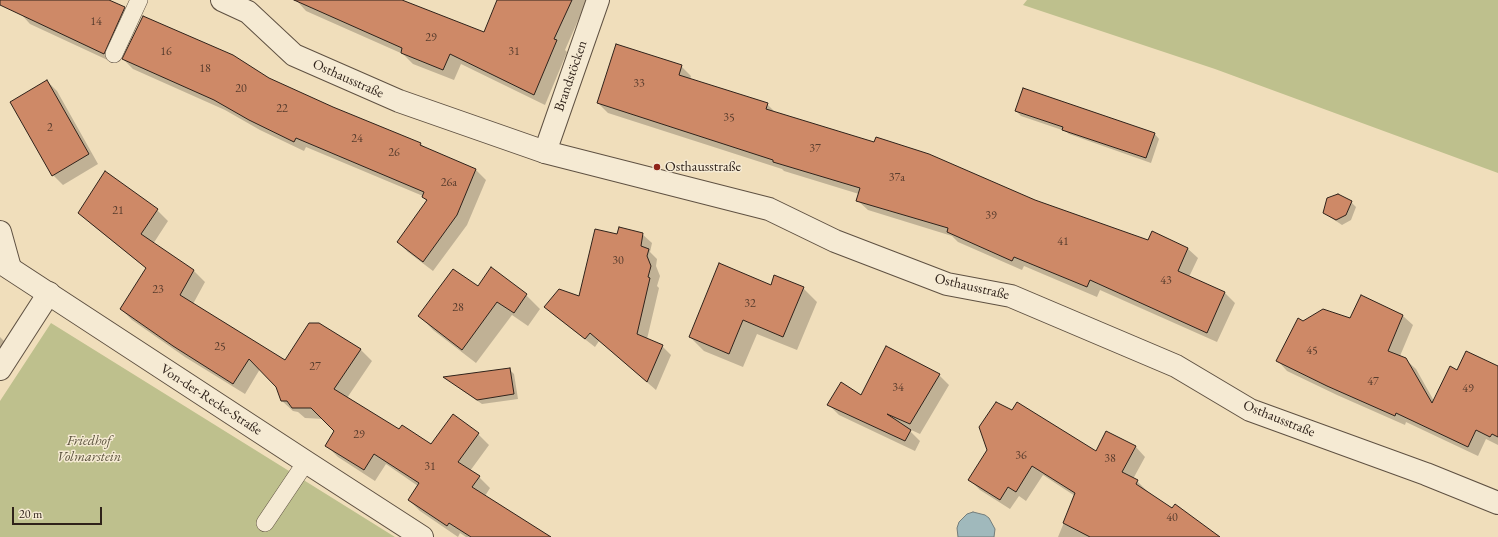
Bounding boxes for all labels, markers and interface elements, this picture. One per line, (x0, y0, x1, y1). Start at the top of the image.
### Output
house number: 14 (90, 15, 102, 29)
house number: 29 (425, 31, 437, 45)
street label: Brandstöcken (551, 38, 591, 114)
house number: 16 (160, 45, 172, 59)
house number: 31 (508, 45, 520, 59)
street label: Osthausstraße (310, 56, 386, 102)
house number: 18 (199, 62, 211, 76)
house number: 33 (633, 77, 645, 91)
house number: 20 (235, 82, 247, 96)
house number: 22 (276, 102, 288, 116)
house number: 35 (723, 111, 735, 125)
house number: 2 (47, 121, 53, 135)
house number: 24 (351, 132, 363, 146)
house number: 37 (809, 142, 821, 156)
house number: 26 (388, 146, 400, 160)
place label: Osthausstraße (665, 159, 741, 175)
marker: Osthausstraße (652, 162, 662, 172)
house number: 37a (889, 171, 905, 185)
house number: 26a (441, 176, 457, 190)
house number: 21 (112, 204, 124, 218)
house number: 39 (985, 209, 997, 223)
house number: 41 (1057, 235, 1069, 249)
house number: 30 (612, 254, 624, 268)
street label: Osthausstraße (933, 270, 1011, 304)
house number: 43 (1160, 274, 1172, 288)
house number: 23 (152, 283, 164, 297)
house number: 32 (744, 297, 756, 311)
house number: 28 (452, 301, 464, 315)
house number: 25 (214, 340, 226, 354)
house number: 45 (1306, 344, 1318, 358)
house number: 27 (309, 360, 321, 374)
street label: Von-der-Recke-Straße (157, 361, 265, 439)
house number: 47 (1367, 375, 1379, 389)
house number: 34 (892, 381, 904, 395)
house number: 49 (1462, 382, 1474, 396)
street label: Osthausstraße (1241, 397, 1317, 441)
house number: 29 (353, 428, 365, 442)
park label: Friedhof Volmarstein (57, 433, 121, 466)
house number: 36 (1015, 449, 1027, 463)
house number: 38 (1104, 452, 1116, 466)
house number: 31 (424, 460, 436, 474)
scale bar (14, 499, 104, 525)
text: 20 m (19, 506, 42, 522)
house number: 40 (1166, 511, 1178, 525)

